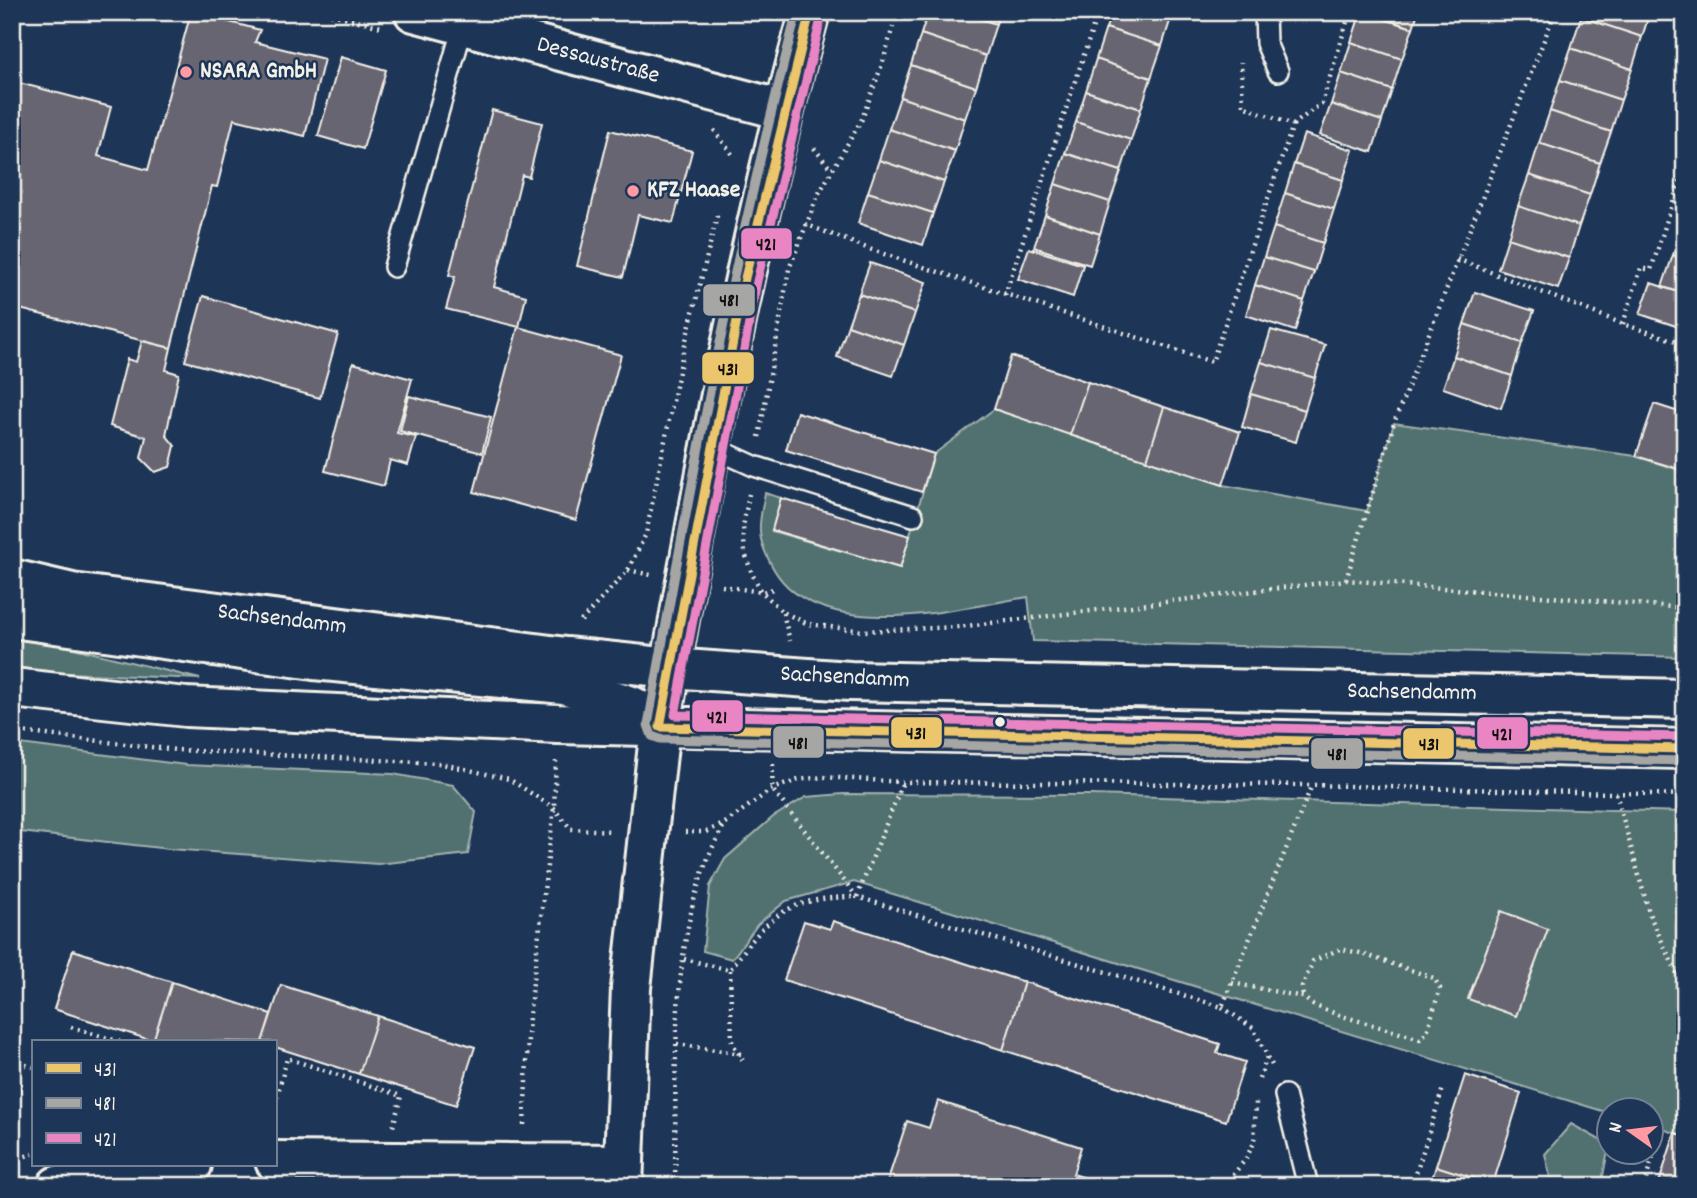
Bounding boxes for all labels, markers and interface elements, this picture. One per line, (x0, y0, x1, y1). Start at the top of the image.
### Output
street label: Dessaustraße (533, 28, 663, 94)
place label: NSARA GmbH (200, 55, 317, 89)
marker: NSARA GmbH (178, 64, 194, 80)
place label: KFZ Haase (647, 174, 741, 208)
marker: KFZ Haase (625, 183, 641, 199)
line badge: 421 (740, 227, 793, 260)
text: 421 (756, 233, 776, 260)
line badge: 481 (702, 283, 756, 317)
text: 481 (719, 289, 739, 316)
line badge: 431 (701, 351, 755, 385)
text: 431 (718, 358, 738, 385)
street label: Sachsendamm (216, 595, 348, 645)
street label: Sachsendamm (779, 658, 911, 698)
street label: Sachsendamm (1347, 675, 1477, 711)
line badge: 421 (691, 699, 744, 733)
text: 421 (707, 706, 727, 733)
unlabelled marker (993, 715, 1007, 729)
line badge: 431 (890, 716, 943, 749)
line badge: 421 (1476, 716, 1529, 750)
text: 431 (906, 722, 926, 749)
text: 421 (1492, 723, 1512, 750)
line badge: 481 (772, 725, 825, 759)
line badge: 431 (1402, 727, 1455, 760)
text: 481 (788, 732, 808, 759)
text: 431 (1419, 733, 1439, 760)
line badge: 481 (1310, 737, 1364, 770)
text: 481 (1327, 743, 1347, 770)
legend (32, 1040, 276, 1166)
text: 431 (94, 1057, 117, 1087)
text: 481 (94, 1091, 116, 1121)
north arrow (1596, 1096, 1666, 1166)
text: N (1603, 1120, 1631, 1136)
text: 421 (94, 1127, 117, 1157)

